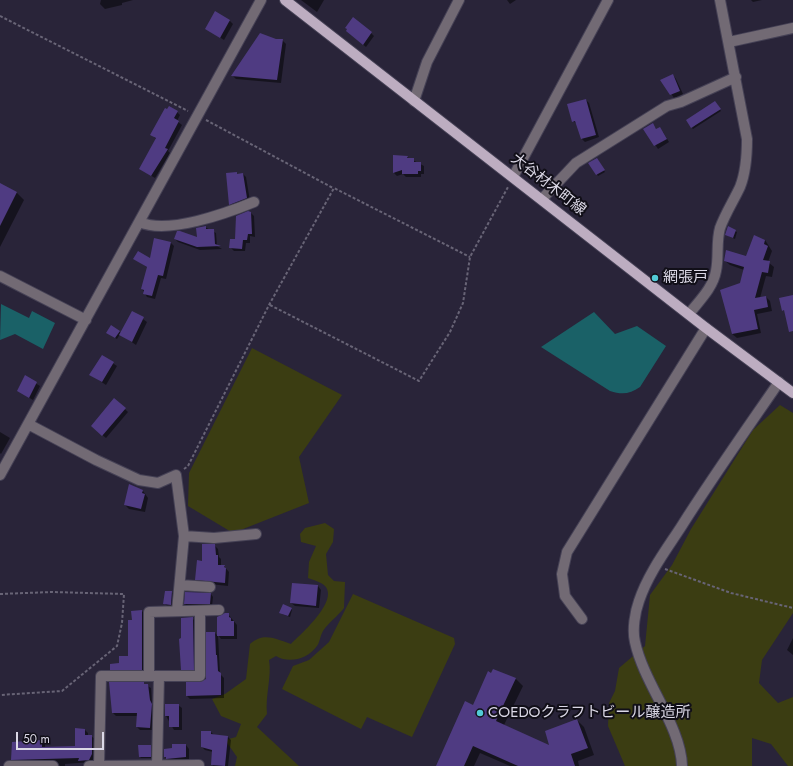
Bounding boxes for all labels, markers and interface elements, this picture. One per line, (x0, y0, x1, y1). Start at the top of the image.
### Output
street label: 大谷材木町線 (507, 150, 589, 220)
place label: 網張戸 (663, 269, 708, 287)
marker: 網張戸 (650, 273, 660, 283)
place label: COEDOクラフトビール醸造所 (488, 704, 690, 722)
marker: COEDOクラフトビール醸造所 (475, 708, 485, 718)
scale bar (18, 724, 106, 750)
text: 50 m (23, 730, 50, 748)

